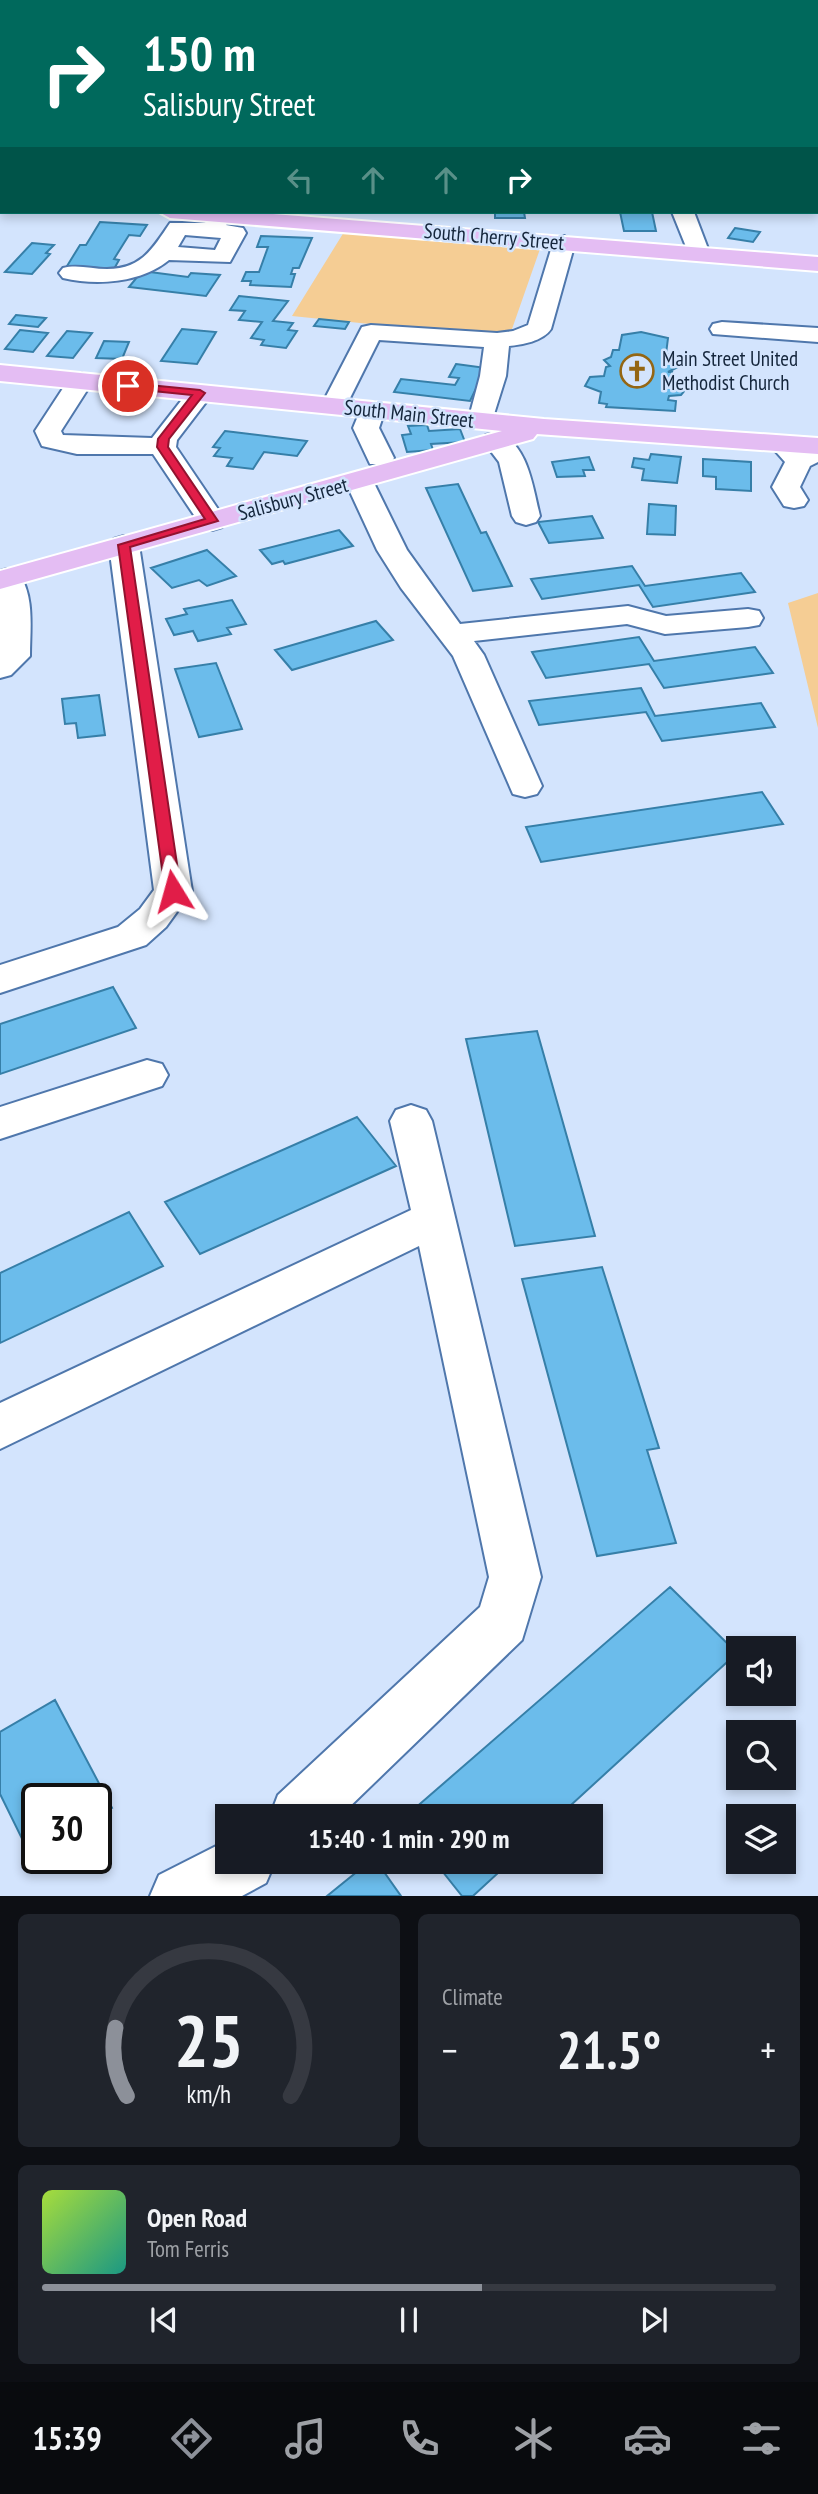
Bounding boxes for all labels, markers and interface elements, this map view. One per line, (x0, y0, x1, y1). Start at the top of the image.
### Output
text: 150 m (143, 21, 256, 85)
icon: right (28, 28, 119, 119)
text: Salisbury Street (143, 83, 315, 125)
icon: left (281, 161, 319, 199)
icon: ahead (354, 161, 392, 199)
icon: ahead (427, 161, 465, 199)
icon: right (500, 161, 538, 199)
street label: South Cherry Street (423, 217, 566, 256)
place label: Main Street United Methodist Church (662, 345, 798, 396)
church icon: Main Street United Methodist Church (618, 352, 656, 390)
pin (98, 356, 158, 416)
icon: arrive (109, 367, 147, 405)
street label: South Main Street (343, 393, 475, 434)
street label: Salisbury Street (235, 471, 351, 526)
position arrow (136, 854, 210, 928)
map controls (726, 1636, 796, 1874)
button: sound (726, 1636, 796, 1706)
button: search (726, 1720, 796, 1790)
speed limit sign: 30 (21, 1783, 112, 1874)
button: layers (726, 1804, 796, 1874)
text: 15:40 · 1 min · 290 m (309, 1822, 509, 1855)
text: Climate (442, 1982, 503, 2011)
text: 25 (174, 1993, 244, 2087)
text: 21.5° (557, 2016, 661, 2083)
text: − (442, 2025, 458, 2074)
text: + (760, 2025, 776, 2074)
text: km/h (187, 2078, 231, 2110)
text: Open Road (147, 2201, 247, 2234)
text: Tom Ferris (147, 2234, 229, 2263)
icon: previous (145, 2301, 183, 2339)
icon: pause (390, 2301, 428, 2339)
icon: next (635, 2301, 673, 2339)
icon: directions (167, 2414, 216, 2463)
icon: music (281, 2414, 330, 2463)
icon: phone (395, 2414, 444, 2463)
icon: climate (509, 2414, 558, 2463)
icon: car (623, 2414, 672, 2463)
icon: filters (737, 2414, 786, 2463)
text: 15:39 (32, 2417, 102, 2459)

